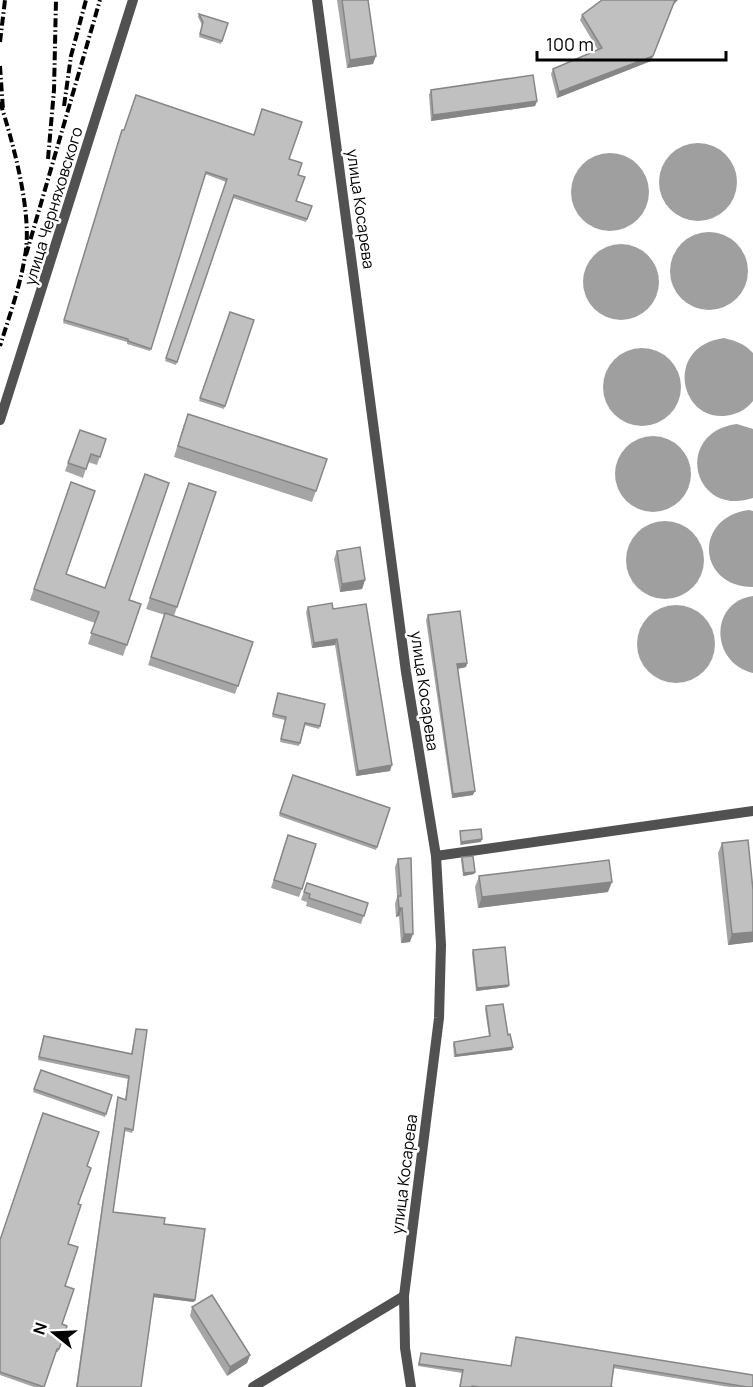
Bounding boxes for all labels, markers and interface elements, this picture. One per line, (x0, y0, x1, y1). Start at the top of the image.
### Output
scale bar (537, 24, 726, 62)
text: 100 m (546, 32, 594, 56)
street label: улица Черняховского (18, 124, 88, 288)
street label: улица Косарева (342, 148, 380, 270)
street label: улица Косарева (406, 630, 444, 752)
street label: улица Косарева (386, 1113, 422, 1235)
north arrow (24, 1303, 84, 1363)
text: N (27, 1319, 52, 1337)

